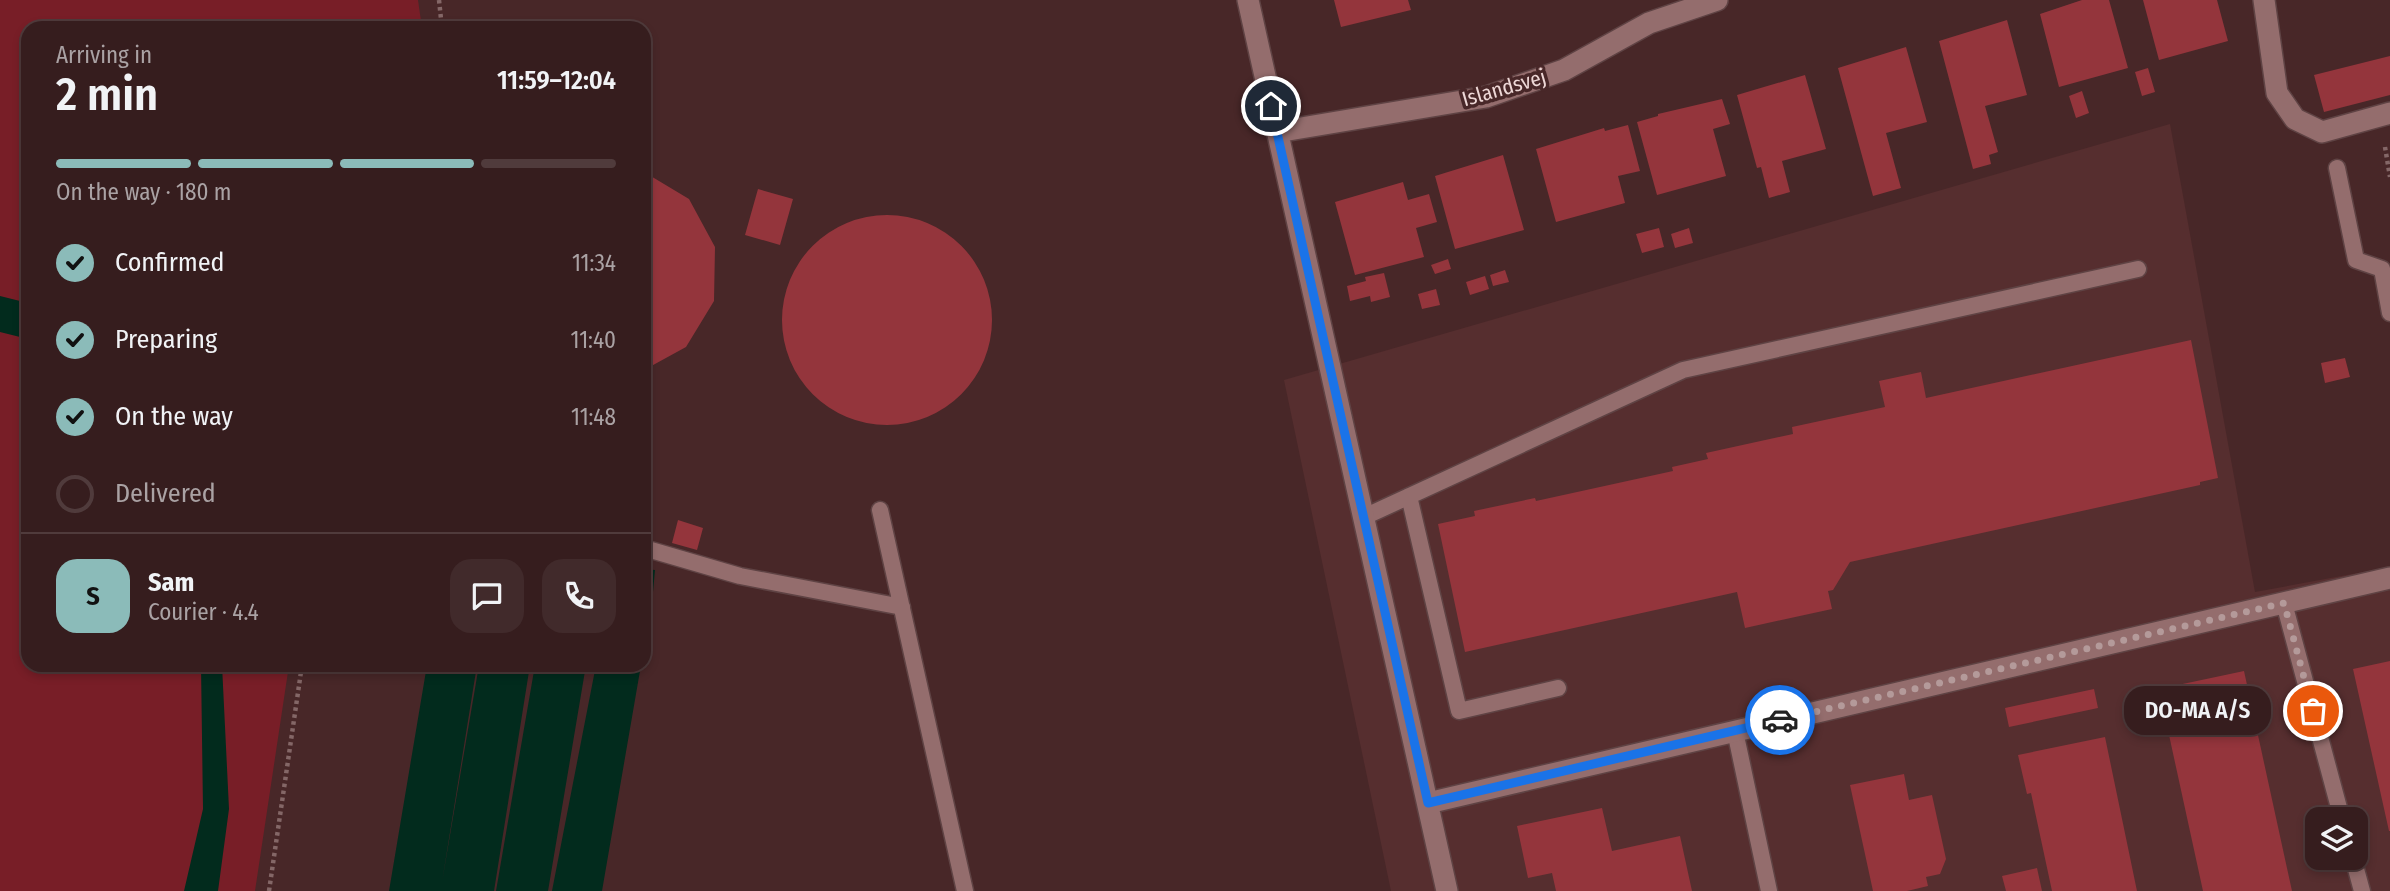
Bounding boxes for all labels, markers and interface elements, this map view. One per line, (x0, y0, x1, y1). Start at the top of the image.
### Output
text: Arriving in (56, 41, 152, 69)
street label: Islandsvej (1459, 64, 1549, 112)
text: 11:59–12:04 (497, 65, 616, 96)
text: 2 min (56, 67, 158, 122)
pin (1241, 76, 1301, 136)
icon: home (1252, 87, 1290, 125)
text: On the way · 180 m (56, 178, 232, 206)
icon: check (56, 244, 94, 282)
text: Confirmed (115, 247, 225, 278)
text: 11:34 (572, 249, 616, 277)
icon: check (56, 321, 94, 359)
text: Preparing (115, 324, 217, 355)
text: 11:40 (571, 326, 616, 354)
icon: check (56, 398, 94, 436)
text: On the way (115, 401, 233, 432)
text: 11:48 (571, 403, 616, 431)
text: Delivered (115, 478, 216, 509)
button: chat (450, 559, 524, 633)
button: phone (542, 559, 616, 633)
text: Sam (148, 567, 194, 598)
text: S (86, 581, 100, 612)
text: Courier · 4.4 (148, 598, 259, 626)
pin (2283, 681, 2343, 741)
courier (1745, 685, 1815, 755)
callout: DO-MA A/S (2124, 686, 2271, 736)
icon: bag (2294, 692, 2332, 730)
text: DO-MA A/S (2145, 696, 2250, 724)
icon: car (1761, 701, 1799, 739)
map controls (2305, 807, 2368, 870)
button: layers (2305, 807, 2368, 870)

